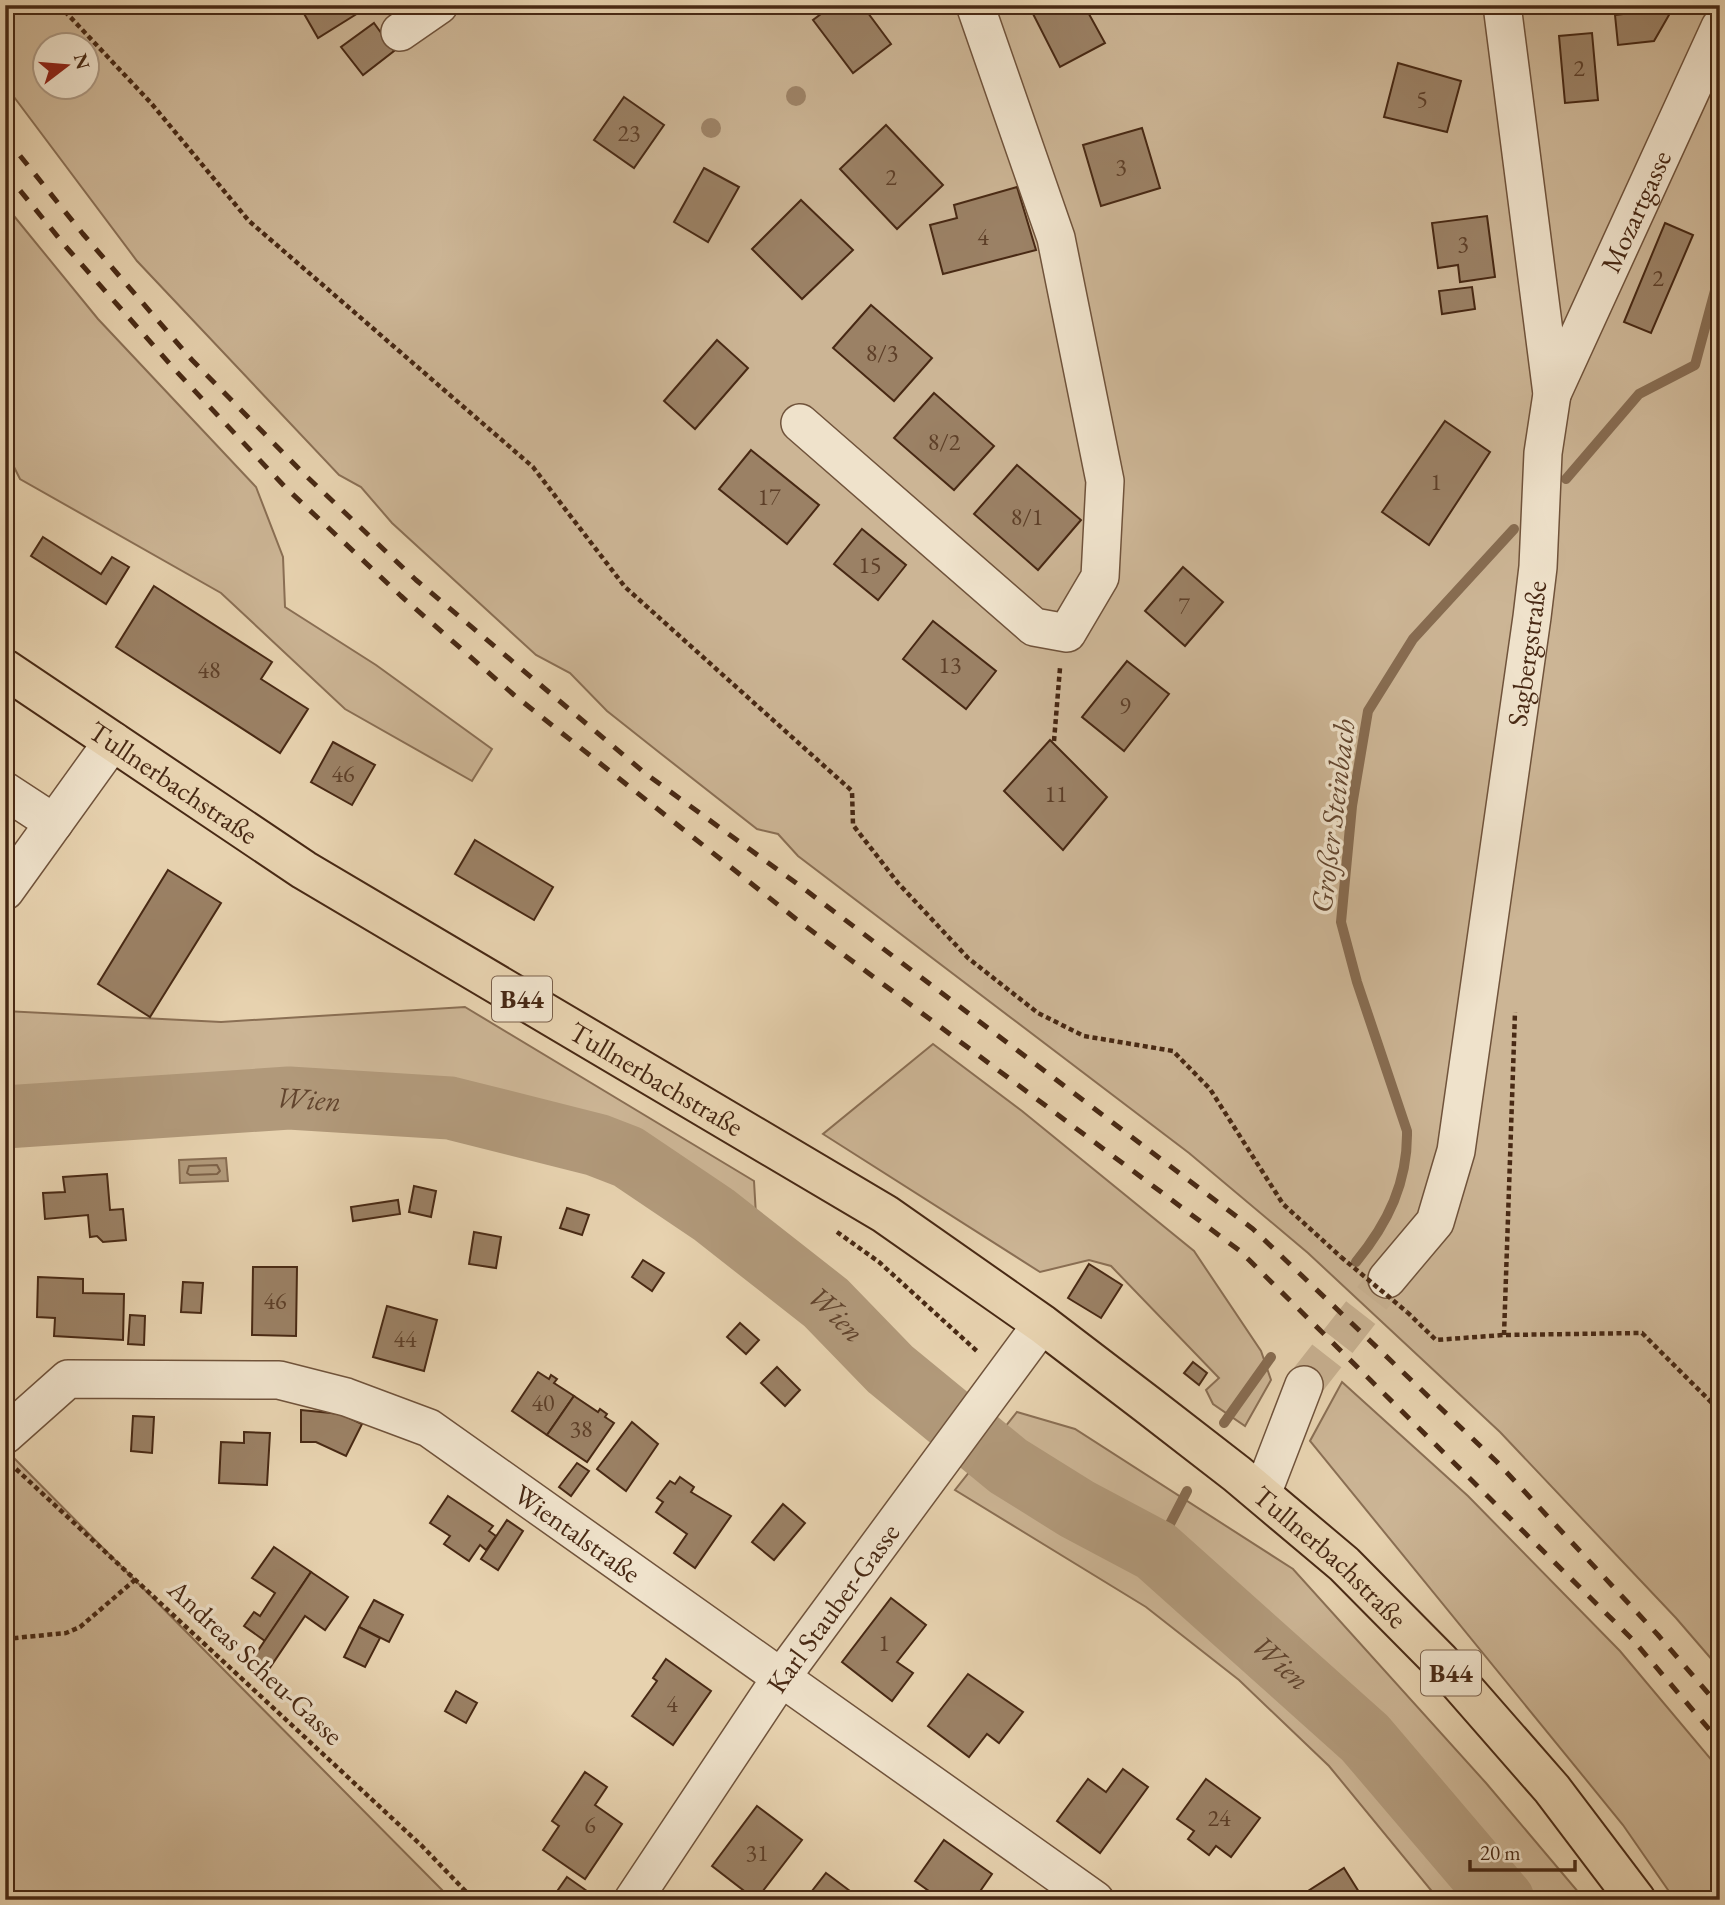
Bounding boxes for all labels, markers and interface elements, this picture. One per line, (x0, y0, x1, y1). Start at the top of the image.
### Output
north arrow (32, 32, 102, 102)
text: N (68, 51, 96, 73)
house number: 2 (1573, 52, 1585, 83)
house number: 5 (1416, 83, 1428, 114)
house number: 23 (617, 117, 641, 148)
street label: Mozartgasse (1592, 144, 1679, 278)
house number: 3 (1115, 151, 1127, 182)
house number: 2 (885, 161, 897, 192)
house number: 4 (977, 221, 989, 252)
house number: 3 (1457, 228, 1469, 259)
house number: 2 (1652, 262, 1664, 293)
house number: 8/3 (866, 337, 898, 368)
house number: 8/2 (928, 426, 961, 457)
house number: 1 (1430, 466, 1442, 497)
house number: 17 (757, 481, 781, 512)
house number: 8/1 (1011, 501, 1043, 532)
house number: 15 (858, 549, 882, 580)
street label: Sagbergstraße (1499, 579, 1554, 729)
house number: 7 (1178, 590, 1190, 621)
house number: 13 (938, 649, 962, 680)
house number: 48 (197, 654, 221, 685)
house number: 9 (1119, 690, 1131, 721)
street label: Tullnerbachstraße (82, 713, 265, 852)
water label: Großer Steinbach (1301, 717, 1364, 915)
house number: 46 (331, 758, 355, 789)
house number: 11 (1044, 778, 1068, 809)
road number: B44 (492, 976, 552, 1022)
street label: Tullnerbachstraße (563, 1013, 750, 1144)
water label: Wien (274, 1077, 342, 1120)
water label: Wien (800, 1276, 874, 1351)
house number: 46 (263, 1285, 287, 1316)
house number: 44 (393, 1323, 417, 1354)
house number: 40 (531, 1387, 555, 1418)
house number: 38 (569, 1413, 593, 1444)
street label: Wientalstraße (507, 1476, 648, 1591)
street label: Tullnerbachstraße (1246, 1477, 1415, 1636)
street label: Karl Stauber-Gasse (758, 1515, 907, 1700)
street label: Andreas Scheu-Gasse (160, 1571, 351, 1753)
water label: Wien (1244, 1626, 1319, 1699)
house number: 1 (878, 1627, 890, 1658)
road number: B44 (1421, 1650, 1481, 1696)
house number: 4 (666, 1688, 678, 1719)
house number: 24 (1207, 1802, 1231, 1833)
house number: 6 (584, 1809, 596, 1840)
scale bar (1470, 1828, 1574, 1872)
house number: 31 (745, 1837, 769, 1868)
text: 20 m (1480, 1839, 1521, 1866)

